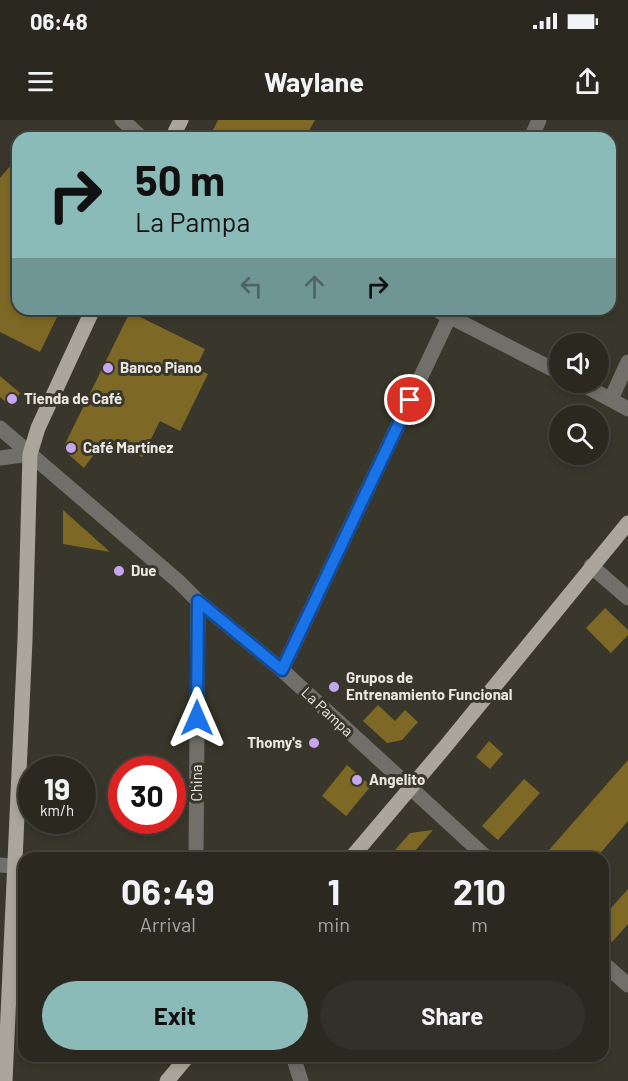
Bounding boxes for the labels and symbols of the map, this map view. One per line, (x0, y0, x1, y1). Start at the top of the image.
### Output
place label: Banco Piano (120, 358, 202, 376)
marker: Banco Piano (101, 361, 115, 375)
pin (384, 374, 435, 425)
place label: Tienda de Café (24, 389, 122, 407)
marker: Tienda de Café (5, 392, 19, 406)
place label: Café Martínez (83, 438, 173, 456)
marker: Café Martínez (64, 441, 78, 455)
place label: Due (131, 561, 157, 579)
marker: Due (112, 564, 126, 578)
place label: Grupos de Entrenamiento Funcional (346, 668, 512, 703)
marker: Grupos de Entrenamiento Funcional (327, 680, 341, 694)
street label: La Pampa (298, 683, 357, 740)
position arrow (165, 686, 229, 750)
place label: Thomy's (247, 733, 302, 751)
marker: Thomy's (307, 736, 321, 750)
speed limit sign: 30 (108, 756, 186, 834)
street label: China (187, 765, 205, 801)
place label: Angelito (369, 770, 425, 788)
marker: Angelito (350, 773, 364, 787)

